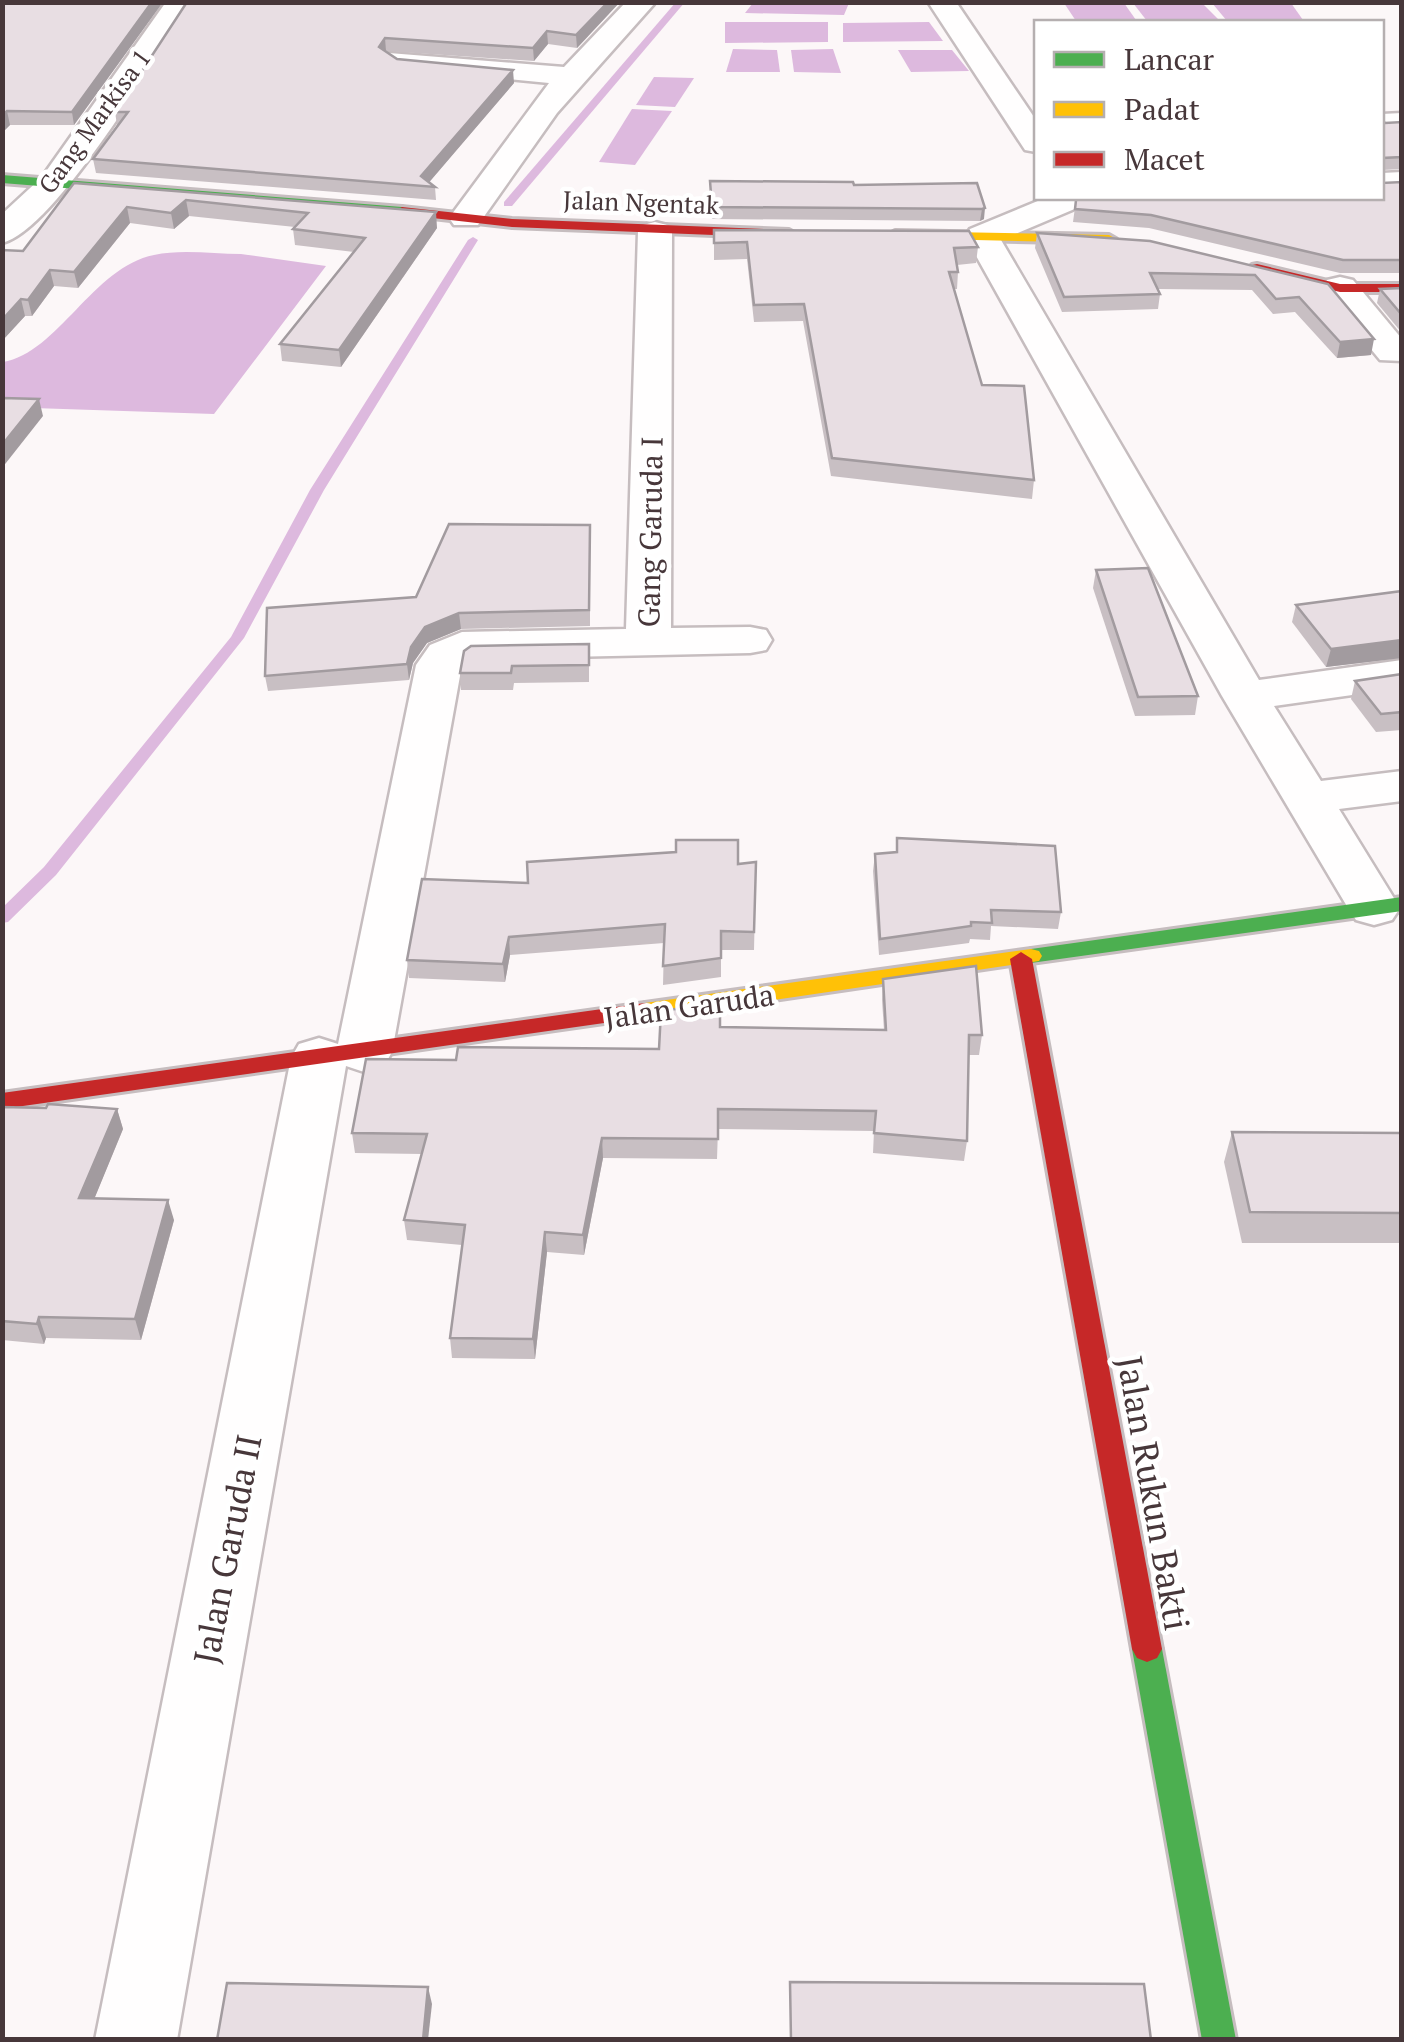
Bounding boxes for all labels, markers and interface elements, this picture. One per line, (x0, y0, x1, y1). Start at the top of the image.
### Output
legend (1034, 20, 1384, 200)
text: Lancar (1124, 39, 1215, 79)
street label: Gang Markisa 1 (30, 42, 158, 200)
text: Padat (1124, 89, 1200, 129)
text: Macet (1124, 139, 1205, 179)
street label: Jalan Ngentak (563, 183, 720, 221)
street label: Gang Garuda I (628, 436, 672, 628)
street label: Jalan Garuda (602, 974, 776, 1038)
street label: Jalan Rukun Bakti (1107, 1352, 1201, 1634)
street label: Jalan Garuda II (182, 1430, 272, 1668)

